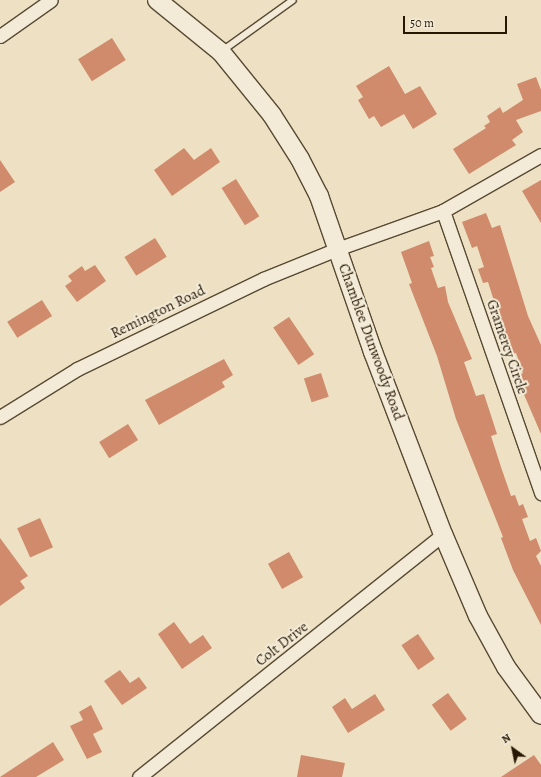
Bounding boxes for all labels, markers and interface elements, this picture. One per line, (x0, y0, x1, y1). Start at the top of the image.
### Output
scale bar (405, 8, 509, 34)
text: 50 m (410, 15, 434, 31)
street label: Chamblee Dunwoody Road (334, 261, 408, 423)
street label: Remington Road (108, 281, 208, 343)
street label: Gramercy Circle (482, 297, 532, 397)
street label: Colt Drive (252, 618, 312, 670)
north arrow (493, 729, 533, 769)
text: N (499, 730, 514, 747)

